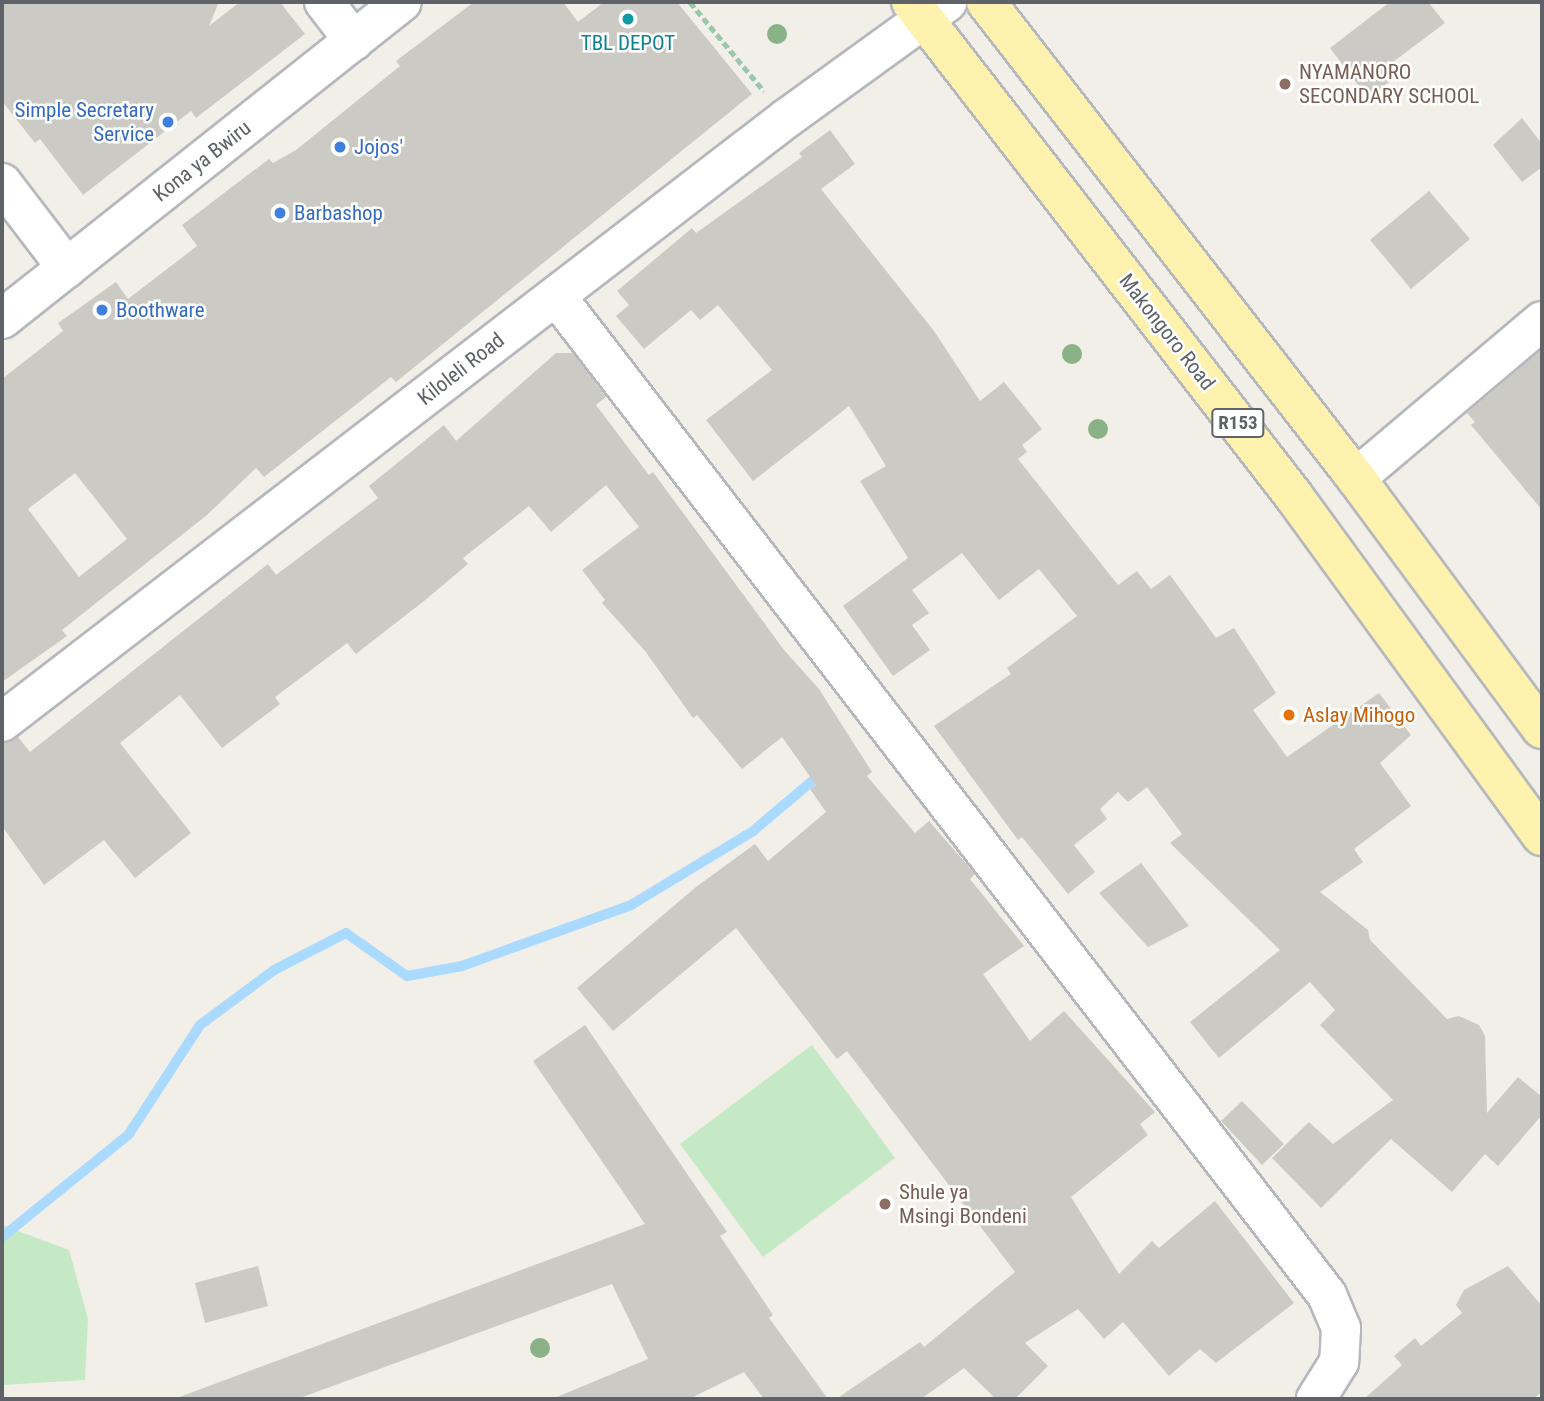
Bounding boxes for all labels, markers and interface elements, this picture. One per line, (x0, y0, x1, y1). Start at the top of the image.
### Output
marker: TBL DEPOT (620, 11, 636, 27)
place label: TBL DEPOT (581, 30, 675, 56)
place label: NYAMANORO SECONDARY SCHOOL (1299, 59, 1479, 109)
marker: NYAMANORO SECONDARY SCHOOL (1277, 76, 1293, 92)
place label: Simple Secretary Service (15, 97, 154, 147)
marker: Simple Secretary Service (160, 114, 176, 130)
street label: Kona ya Bwiru (148, 115, 256, 207)
place label: Jojos' (354, 134, 403, 160)
marker: Jojos' (332, 139, 348, 155)
place label: Barbashop (294, 200, 383, 226)
marker: Barbashop (272, 205, 288, 221)
street label: Makongoro Road (1114, 269, 1220, 395)
place label: Boothware (116, 297, 205, 323)
marker: Boothware (94, 302, 110, 318)
street label: Kiloleli Road (413, 327, 509, 411)
road number: R153 (1210, 408, 1266, 438)
place label: Aslay Mihogo (1303, 702, 1415, 728)
marker: Aslay Mihogo (1281, 707, 1297, 723)
place label: Shule ya Msingi Bondeni (899, 1179, 1027, 1229)
marker: Shule ya Msingi Bondeni (877, 1196, 893, 1212)

